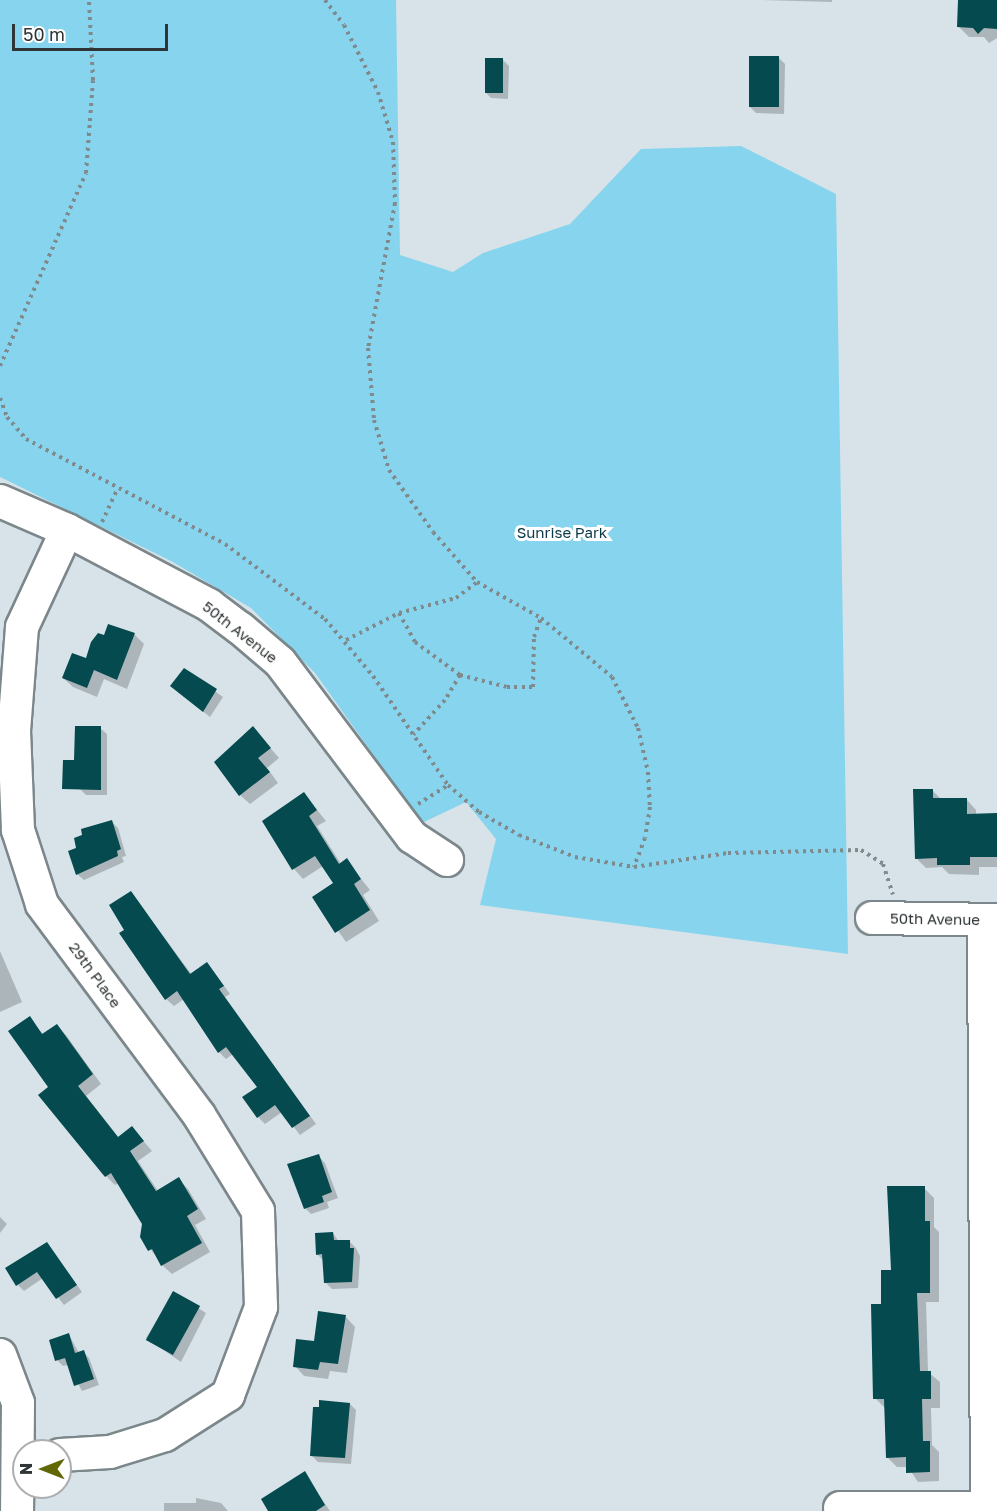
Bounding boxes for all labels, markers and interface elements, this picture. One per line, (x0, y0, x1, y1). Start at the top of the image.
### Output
scale bar (15, 12, 171, 50)
text: 50 m (23, 23, 65, 45)
park label: Sunrise Park (517, 524, 607, 542)
street label: 50th Avenue (199, 597, 281, 667)
street label: 50th Avenue (890, 909, 980, 929)
street label: 29th Place (65, 939, 125, 1011)
north arrow (12, 1439, 72, 1499)
text: N (16, 1463, 36, 1475)

